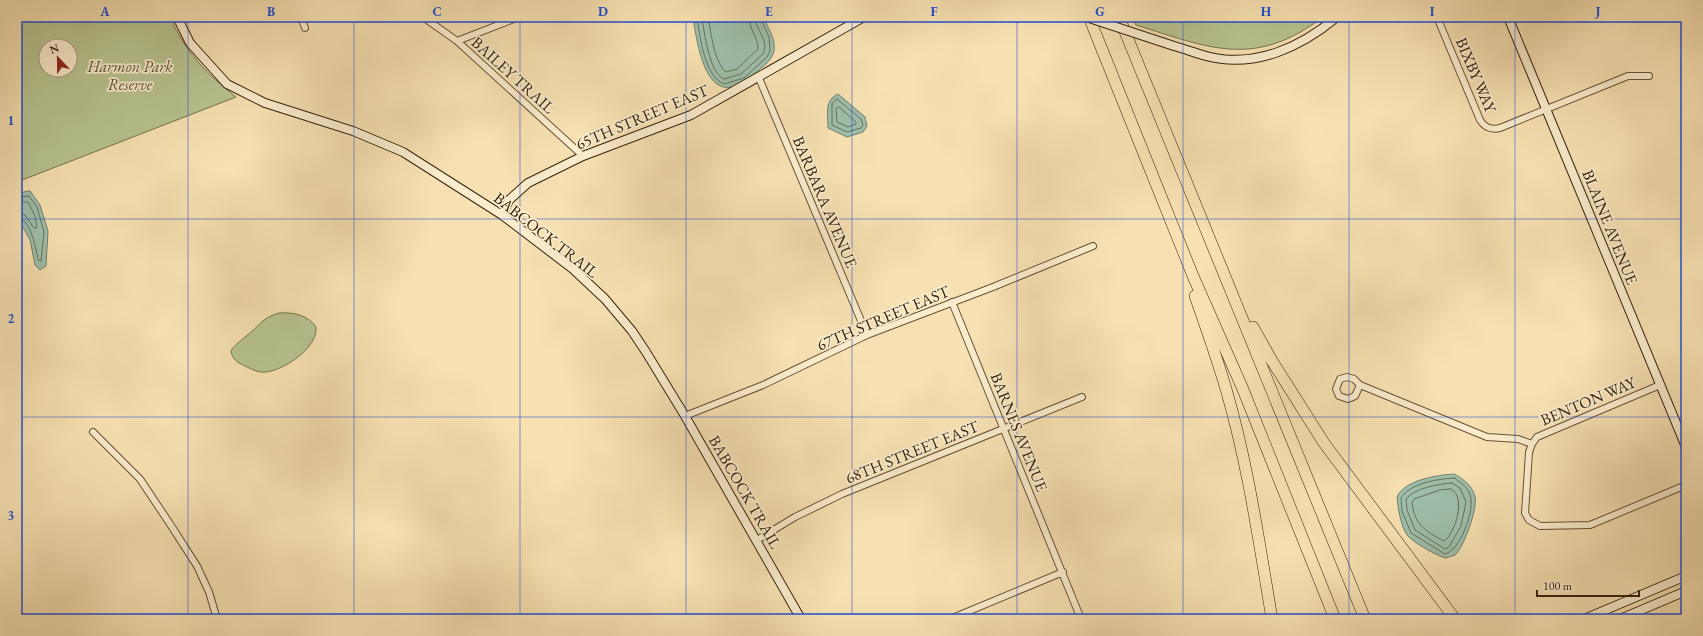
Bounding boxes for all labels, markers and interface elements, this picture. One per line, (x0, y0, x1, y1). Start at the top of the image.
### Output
text: A (99, 3, 110, 20)
text: B (267, 3, 275, 20)
text: C (432, 3, 442, 20)
text: D (598, 3, 608, 20)
text: E (765, 3, 773, 20)
text: F (930, 3, 938, 20)
text: G (1095, 3, 1105, 20)
text: H (1261, 3, 1272, 20)
text: I (1430, 3, 1435, 20)
text: J (1594, 3, 1601, 20)
street label: BAILEY TRAIL (467, 32, 560, 118)
street label: BIXBY WAY (1451, 34, 1501, 116)
north arrow (38, 38, 78, 78)
text: N (48, 41, 61, 57)
park label: Harmon Park Reserve (86, 56, 173, 95)
street label: 65TH STREET EAST (573, 79, 712, 154)
text: 1 (8, 112, 15, 129)
street label: BARBARA AVENUE (788, 133, 862, 271)
street label: BLAINE AVENUE (1577, 166, 1643, 288)
street label: BABCOCK TRAIL (489, 187, 603, 283)
street label: 67TH STREET EAST (814, 280, 953, 355)
text: 2 (8, 310, 15, 327)
street label: BARNES AVENUE (986, 370, 1052, 494)
street label: BENTON WAY (1537, 371, 1639, 430)
street label: 68TH STREET EAST (842, 416, 982, 488)
street label: BABCOCK TRAIL (704, 432, 786, 553)
text: 3 (8, 507, 15, 524)
scale bar (1537, 572, 1639, 598)
text: 100 m (1543, 578, 1573, 594)

